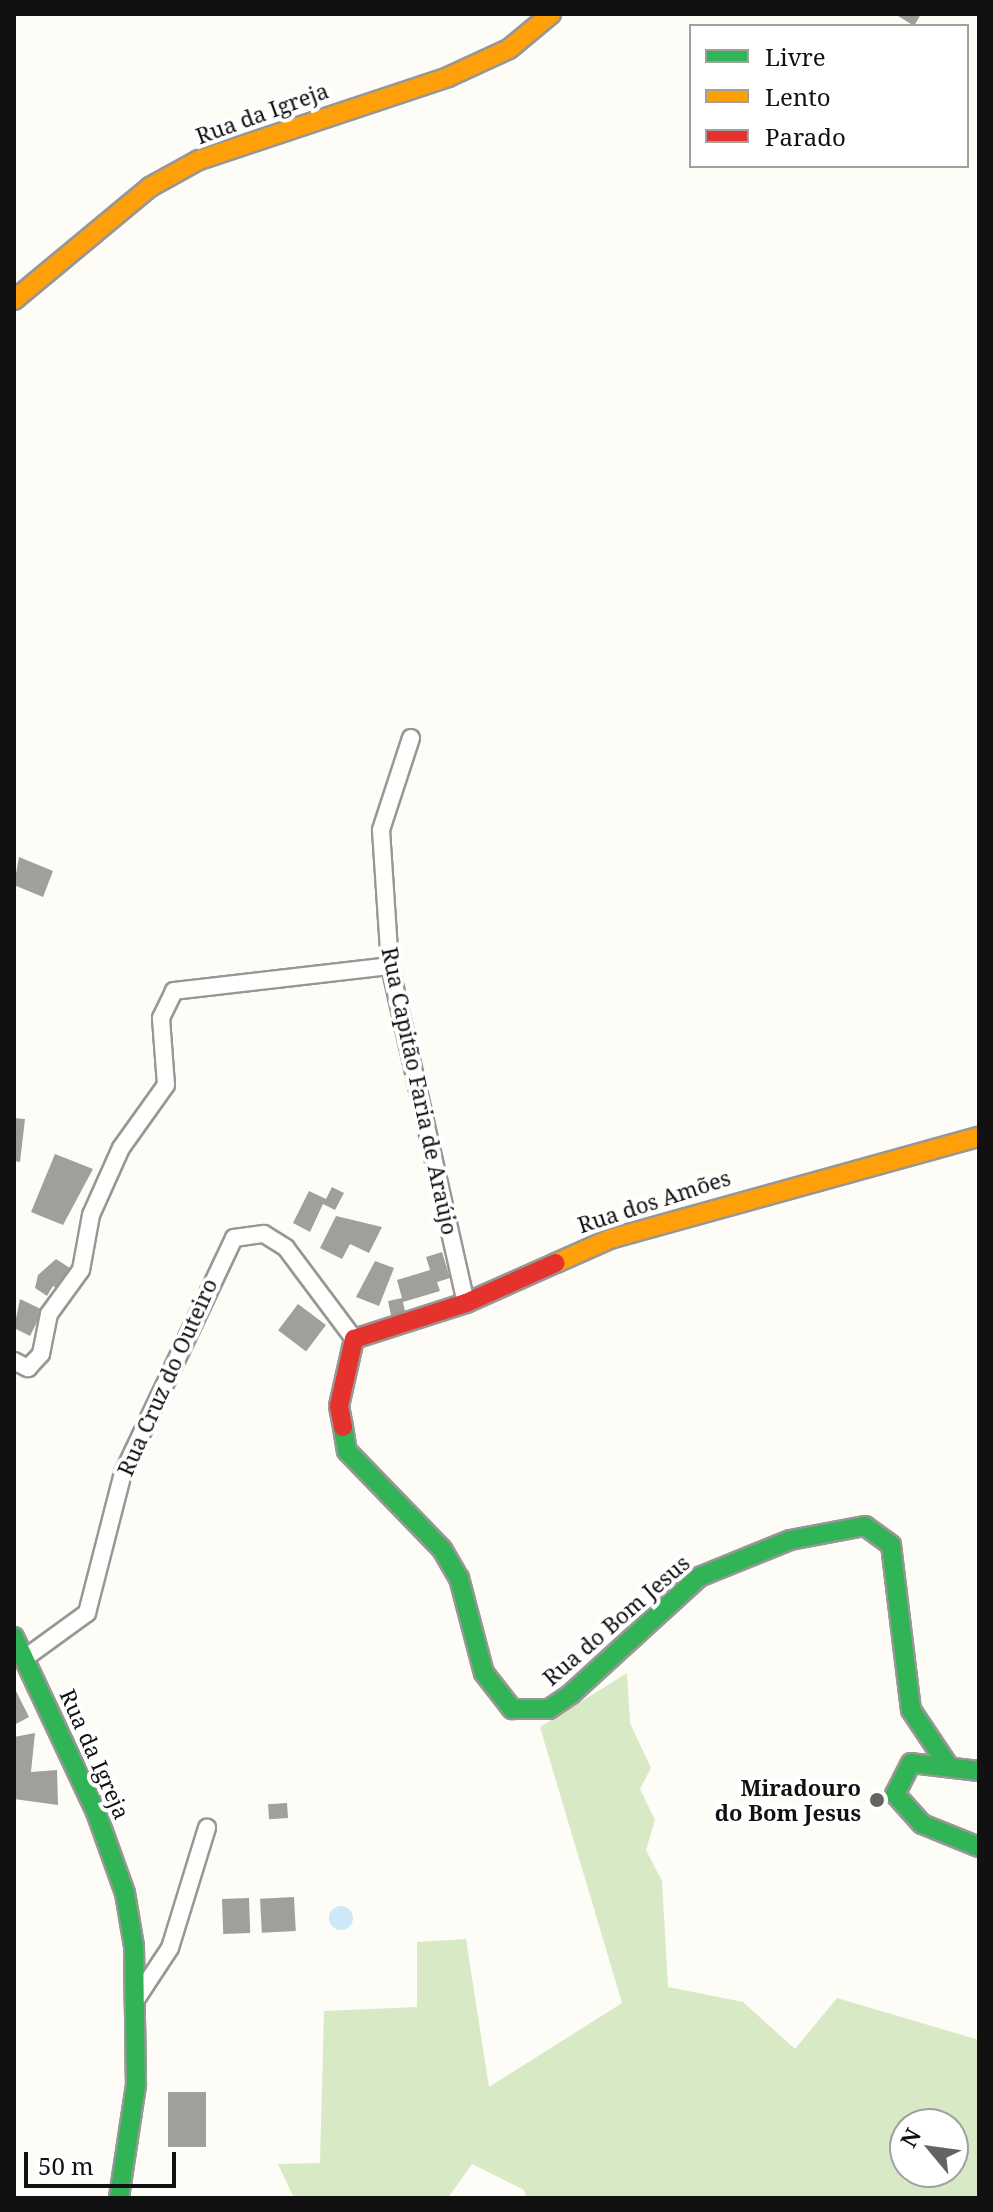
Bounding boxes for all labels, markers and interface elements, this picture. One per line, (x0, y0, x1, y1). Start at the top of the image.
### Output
legend (689, 24, 969, 168)
text: Livre (765, 40, 826, 73)
street label: Rua da Igreja (192, 77, 332, 149)
text: Lento (765, 80, 831, 113)
text: Parado (765, 120, 846, 153)
street label: Rua Capitão Faria de Araújo (377, 945, 463, 1237)
street label: Rua dos Amões (574, 1164, 734, 1238)
street label: Rua Cruz do Outeiro (112, 1274, 222, 1480)
street label: Rua do Bom Jesus (537, 1549, 695, 1691)
street label: Rua da Igreja (55, 1685, 135, 1823)
place label: Miradouro do Bom Jesus (715, 1774, 861, 1826)
marker: Miradouro do Bom Jesus (868, 1791, 886, 1809)
north arrow (889, 2108, 969, 2188)
text: N (892, 2122, 927, 2152)
scale bar (28, 2136, 180, 2186)
text: 50 m (38, 2149, 94, 2182)

